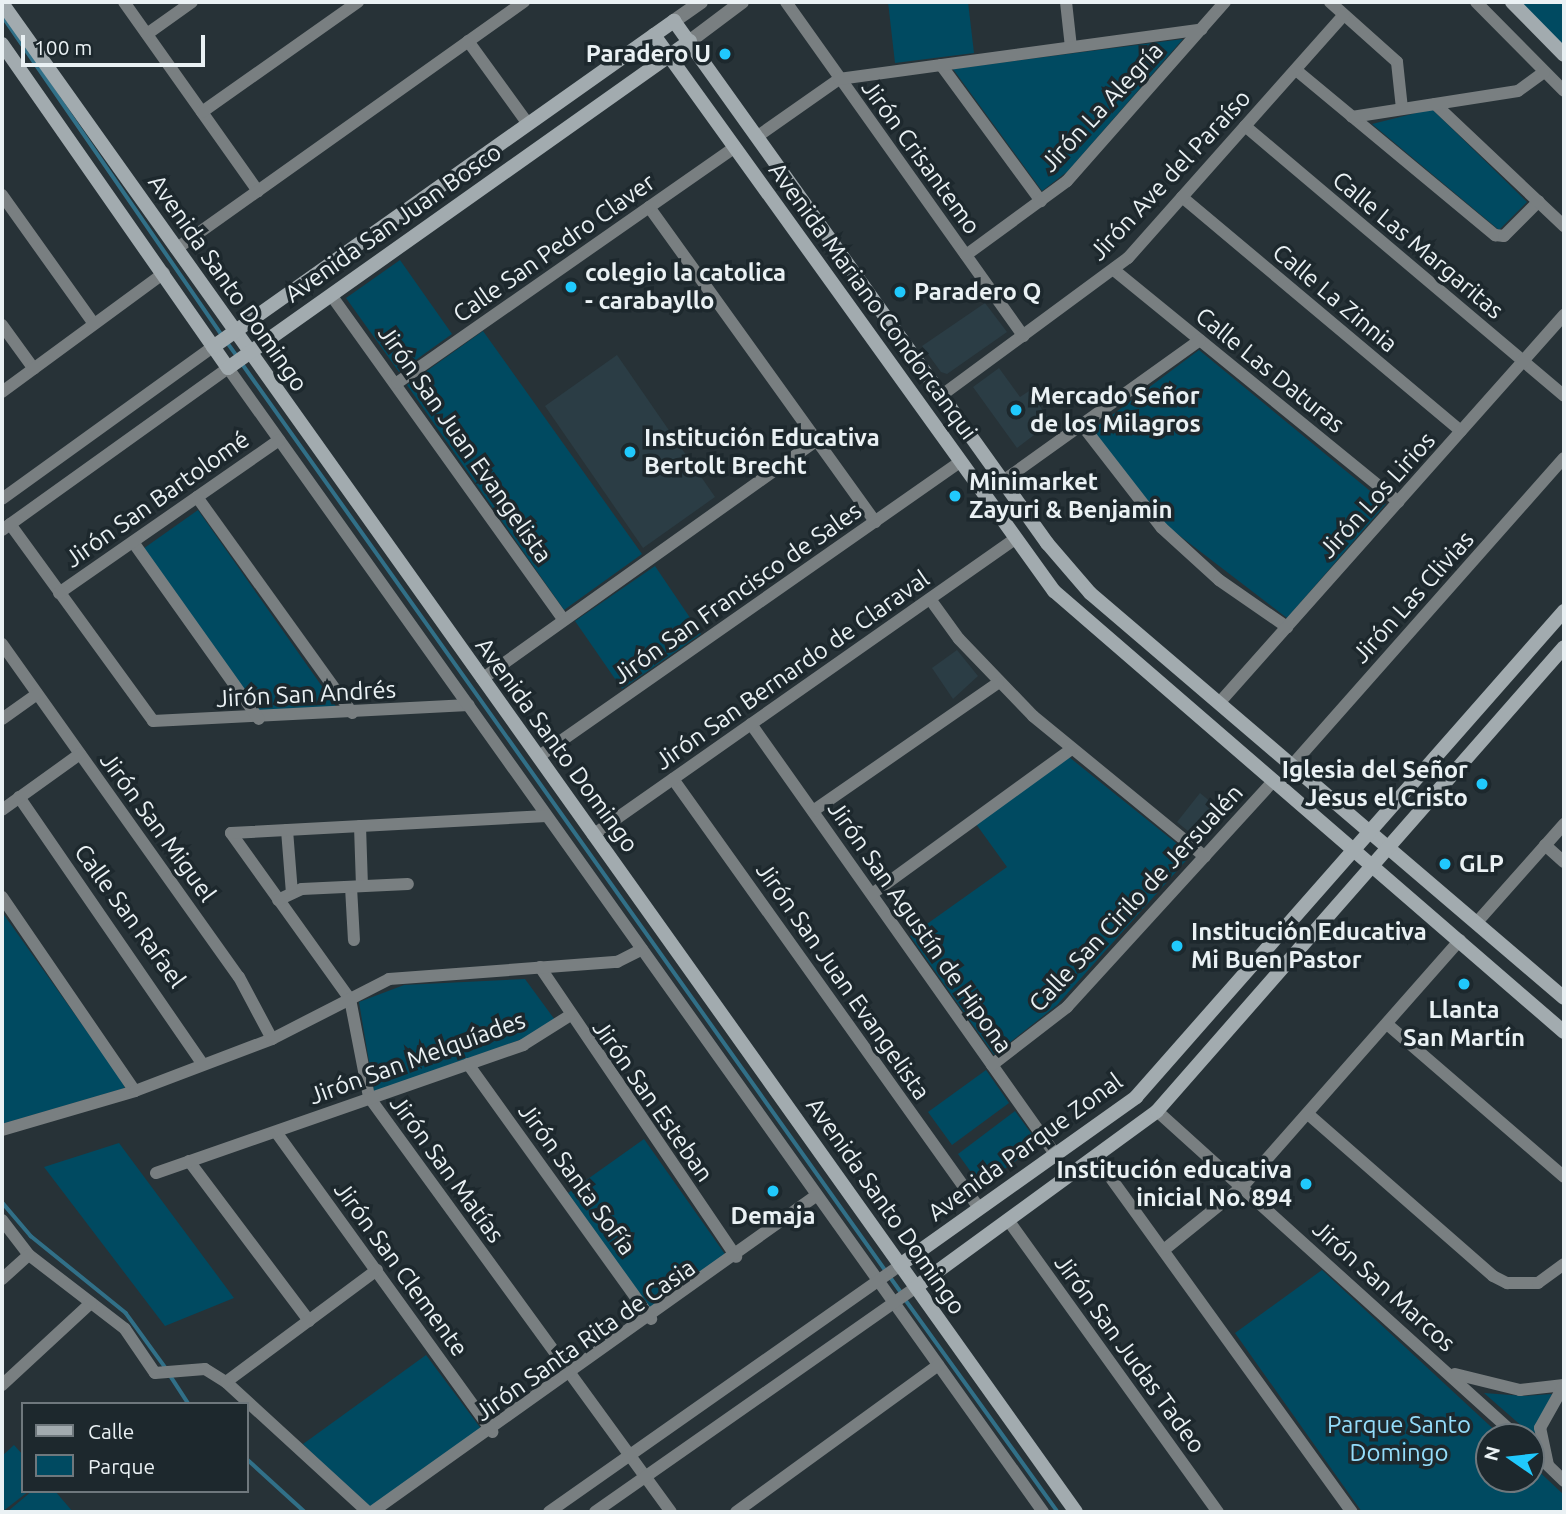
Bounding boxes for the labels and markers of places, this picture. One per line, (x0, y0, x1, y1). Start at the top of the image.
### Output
place label: Paradero U (586, 40, 711, 68)
marker: Paradero U (717, 46, 733, 62)
place label: colegio la catolica - carabayllo (585, 259, 786, 315)
place label: Paradero Q (914, 278, 1041, 306)
marker: colegio la catolica - carabayllo (563, 279, 579, 295)
marker: Paradero Q (892, 284, 908, 300)
place label: Mercado Señor de los Milagros (1030, 382, 1201, 438)
marker: Mercado Señor de los Milagros (1008, 402, 1024, 418)
place label: Institución Educativa Bertolt Brecht (644, 424, 880, 480)
marker: Institución Educativa Bertolt Brecht (622, 444, 638, 460)
place label: Minimarket Zayuri & Benjamin (969, 468, 1173, 524)
marker: Minimarket Zayuri & Benjamin (947, 488, 963, 504)
place label: Iglesia del Señor Jesus el Cristo (1282, 756, 1468, 812)
marker: Iglesia del Señor Jesus el Cristo (1474, 776, 1490, 792)
place label: GLP (1459, 850, 1504, 878)
marker: GLP (1437, 856, 1453, 872)
place label: Institución Educativa Mi Buen Pastor (1191, 918, 1427, 974)
marker: Institución Educativa Mi Buen Pastor (1169, 938, 1185, 954)
marker: Llanta San Martín (1456, 976, 1472, 992)
place label: Llanta San Martín (1403, 996, 1525, 1052)
place label: Institución educativa inicial No. 894 (1056, 1156, 1292, 1212)
marker: Institución educativa inicial No. 894 (1298, 1176, 1314, 1192)
marker: Demaja (765, 1183, 781, 1199)
place label: Demaja (730, 1202, 816, 1230)

